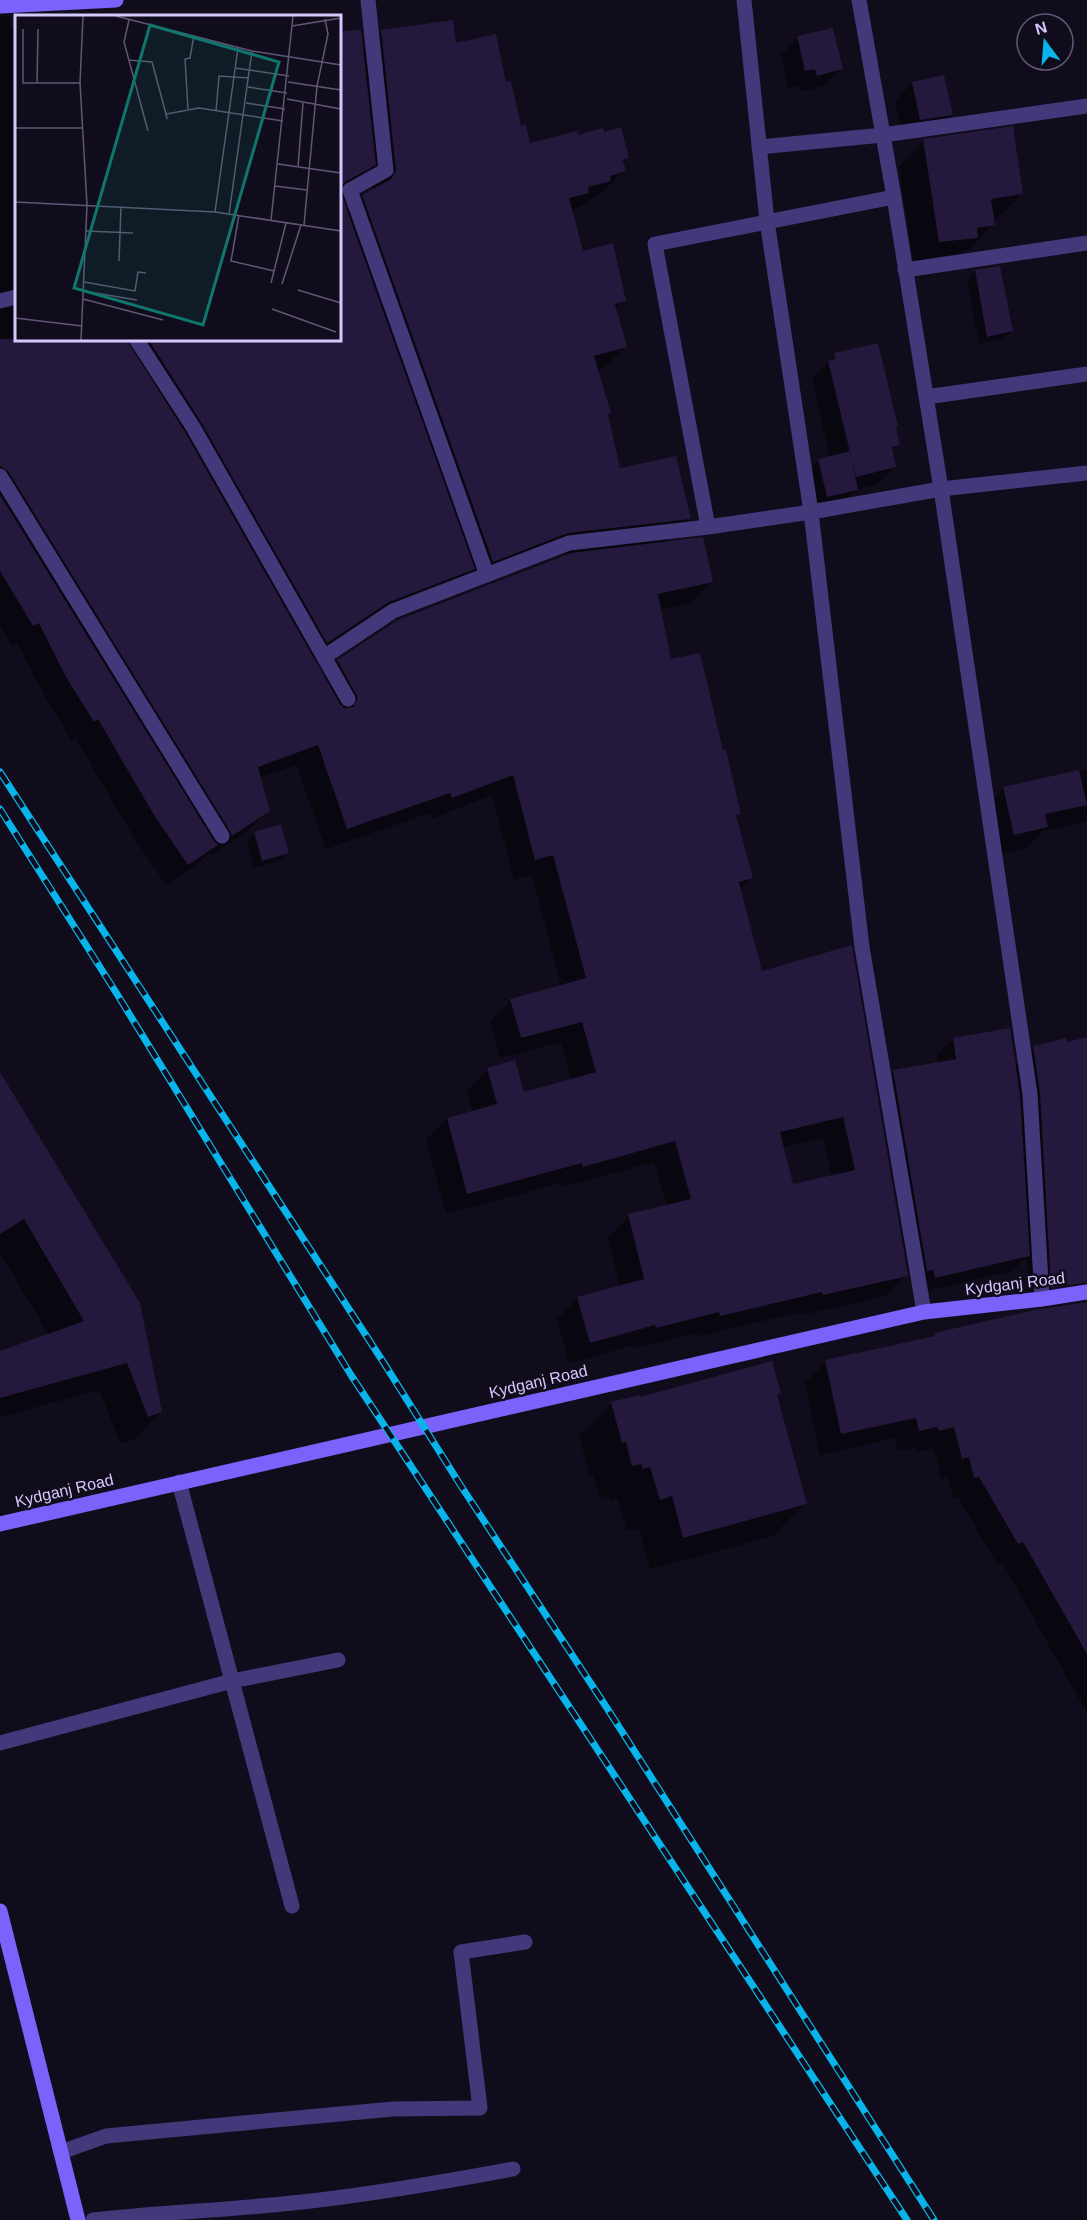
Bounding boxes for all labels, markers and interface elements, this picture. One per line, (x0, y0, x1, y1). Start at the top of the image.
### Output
north arrow (1015, 12, 1075, 72)
inset map (15, 15, 340, 340)
text: N (1033, 18, 1049, 38)
street label: Kydganj Road (964, 1269, 1066, 1298)
street label: Kydganj Road (487, 1362, 589, 1401)
street label: Kydganj Road (13, 1471, 115, 1510)

